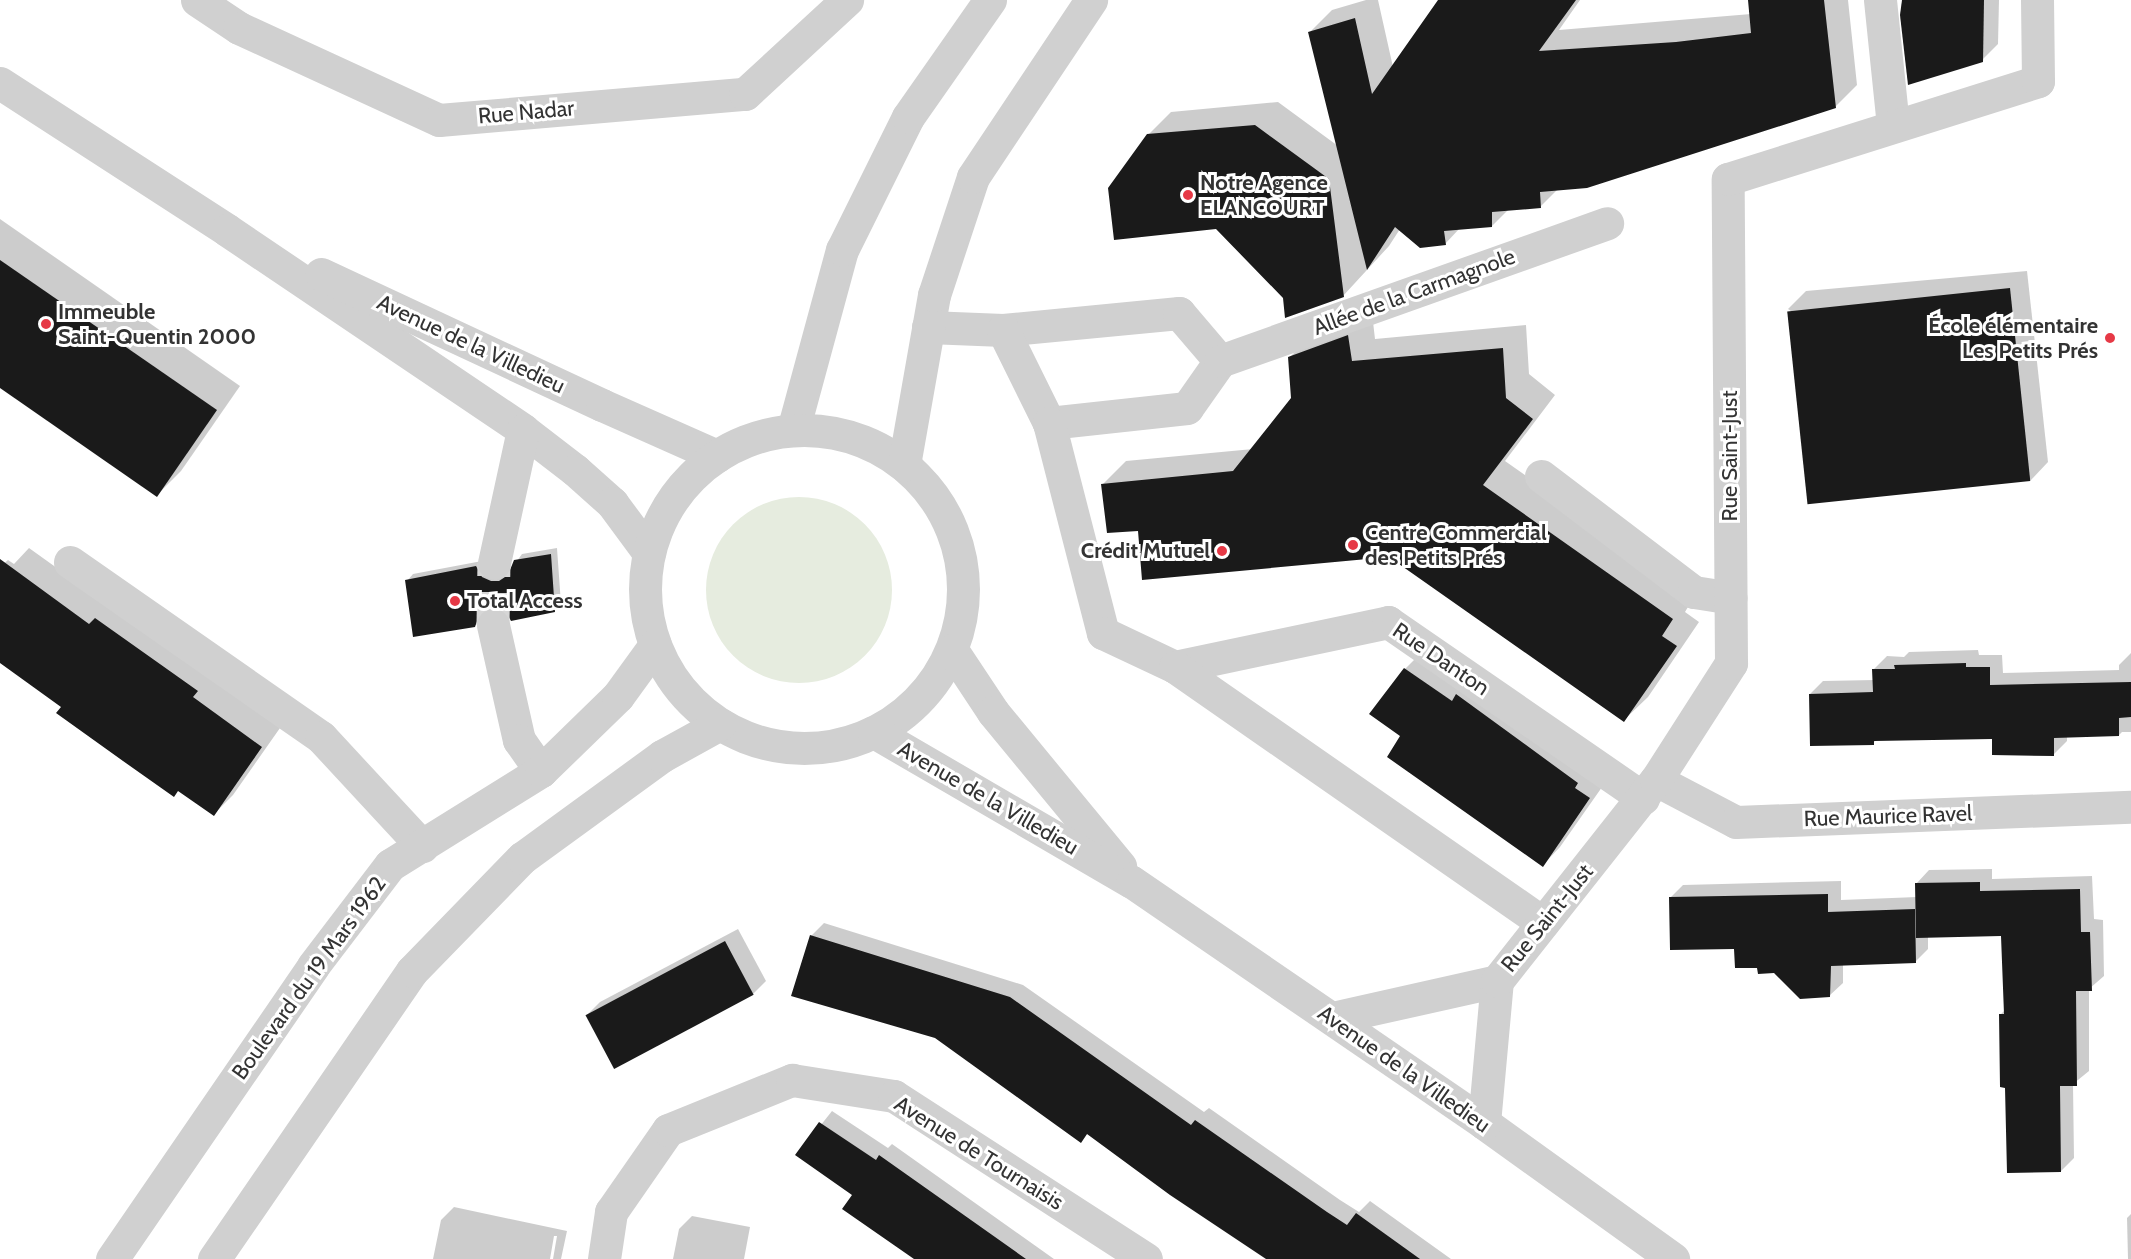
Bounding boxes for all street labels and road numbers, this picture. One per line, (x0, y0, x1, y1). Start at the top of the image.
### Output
street label: Rue Nadar (477, 95, 575, 129)
street label: Allée de la Carmagnole (1309, 243, 1519, 341)
street label: Avenue de la Villedieu (373, 289, 569, 399)
street label: Rue Saint-Just (1717, 390, 1743, 522)
street label: Rue Danton (1388, 617, 1494, 701)
street label: Avenue de la Villedieu (893, 736, 1083, 860)
street label: Rue Maurice Ravel (1803, 800, 1973, 832)
street label: Rue Saint-Just (1495, 859, 1599, 977)
street label: Boulevard du 19 Mars 1962 (226, 871, 392, 1085)
street label: Avenue de la Villedieu (1313, 1000, 1495, 1138)
street label: Avenue de Tournaisis (890, 1090, 1068, 1216)

